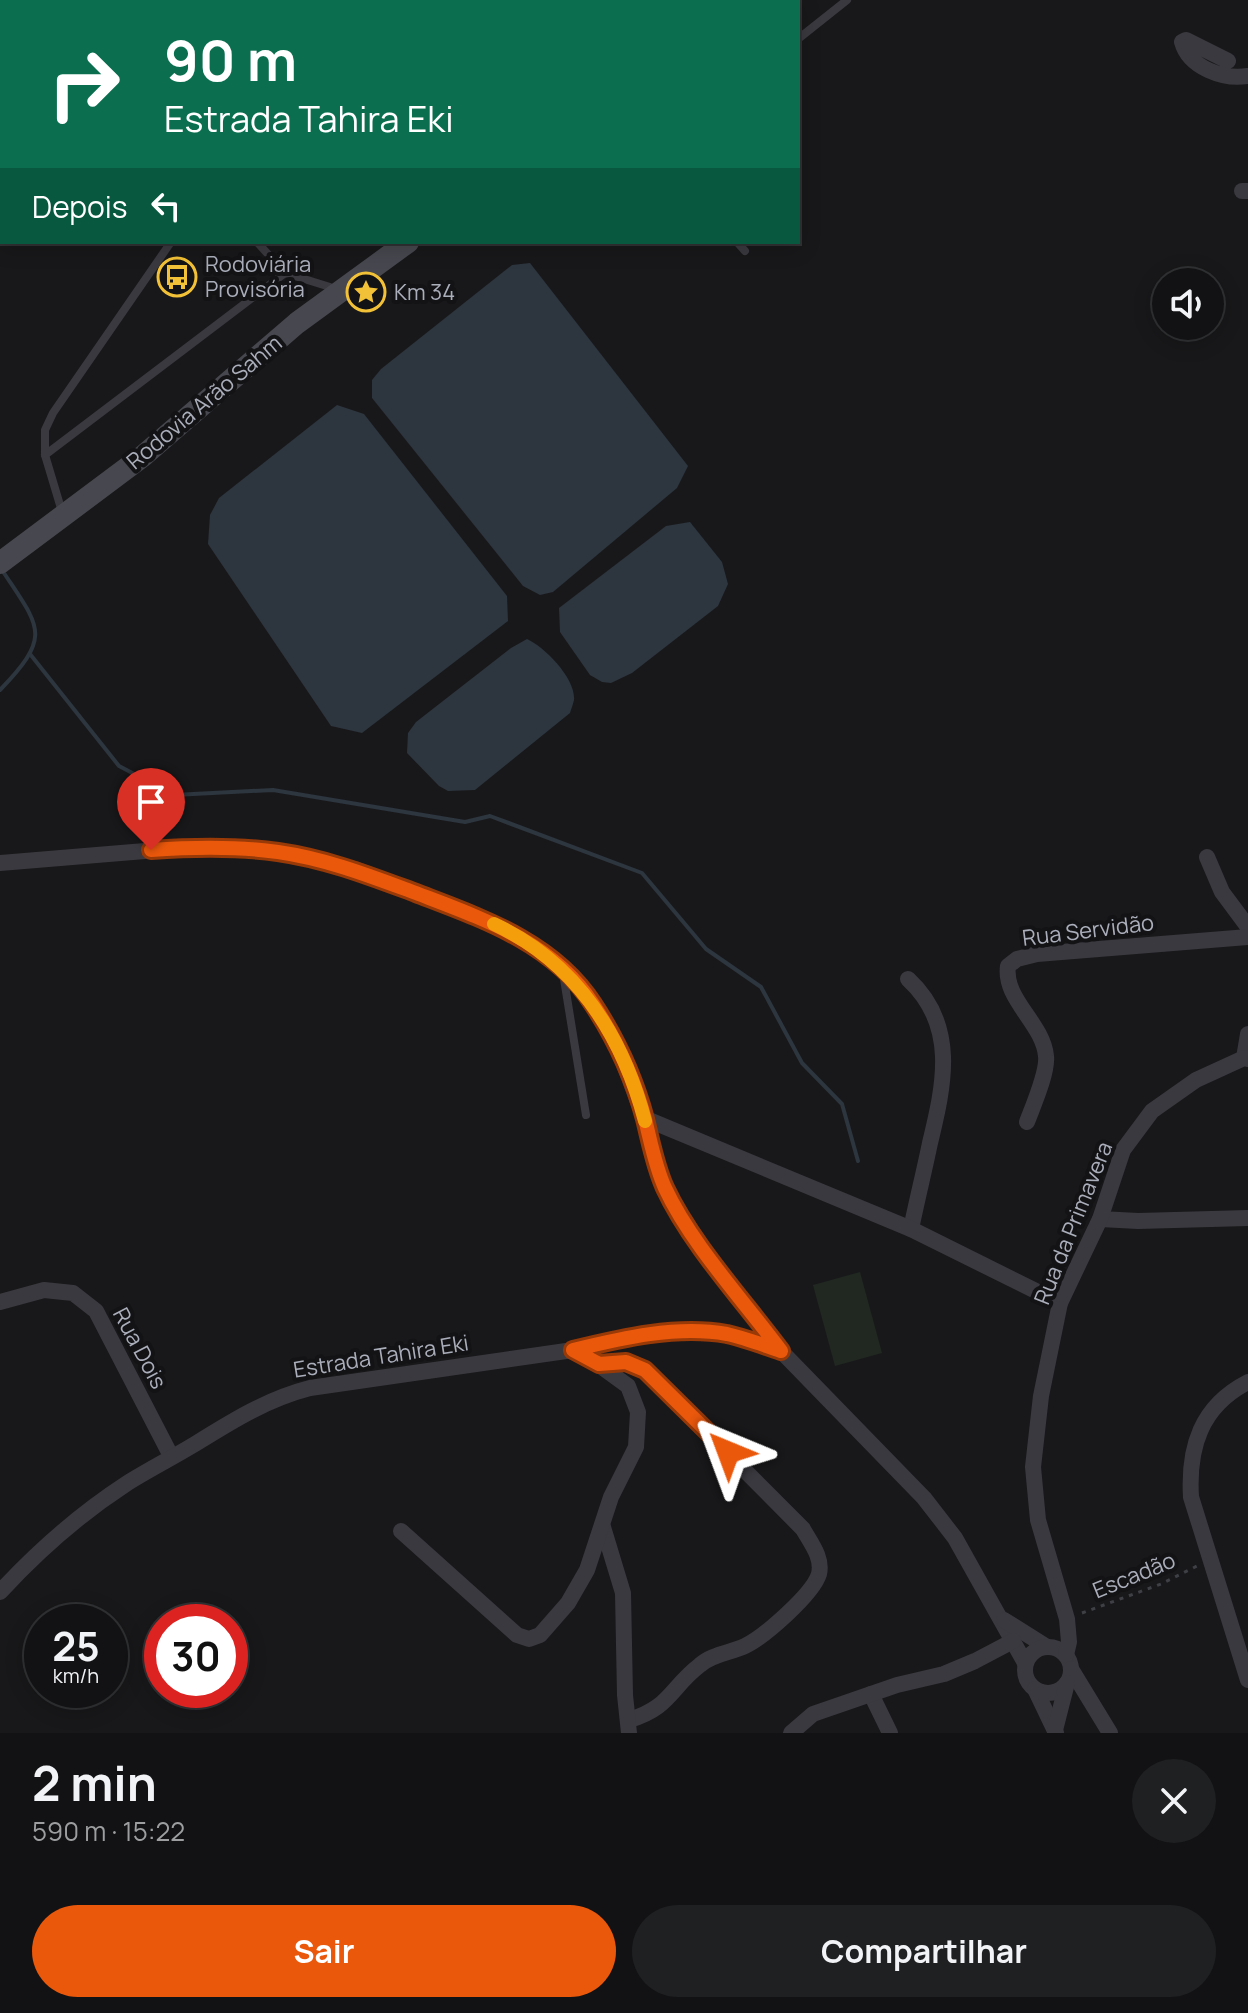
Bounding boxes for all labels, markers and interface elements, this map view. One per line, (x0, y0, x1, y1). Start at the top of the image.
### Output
text: 90 m (164, 21, 297, 98)
icon: right (32, 32, 136, 136)
text: Estrada Tahira Eki (164, 94, 454, 143)
icon: left (144, 184, 188, 228)
text: Depois (32, 186, 128, 227)
place label: Rodoviária Provisória (205, 249, 311, 304)
bus stop icon: Rodoviária Provisória (156, 256, 198, 298)
map controls (1152, 268, 1224, 340)
button: sound (1152, 268, 1224, 340)
place icon: Km 34 (345, 271, 387, 313)
place label: Km 34 (394, 277, 455, 307)
street label: Rodovia Arão Sahm (120, 328, 288, 476)
pin (117, 768, 185, 850)
icon: arrive (129, 780, 173, 824)
street label: Rua Servidão (1020, 907, 1156, 953)
street label: Rua da Primavera (1027, 1137, 1119, 1309)
street label: Rua Dois (106, 1302, 174, 1394)
street label: Estrada Tahira Eki (291, 1327, 471, 1385)
position arrow (686, 1410, 770, 1494)
street label: Escadão (1088, 1545, 1180, 1605)
speed limit sign: 30 (144, 1604, 248, 1708)
text: 25 (52, 1618, 100, 1673)
text: km/h (53, 1662, 99, 1689)
text: 2 min (32, 1750, 157, 1815)
button: close (1132, 1759, 1216, 1843)
text: 590 m · 15:22 (32, 1813, 185, 1849)
button: Sair (32, 1905, 616, 1997)
button: Compartilhar (632, 1905, 1216, 1997)

